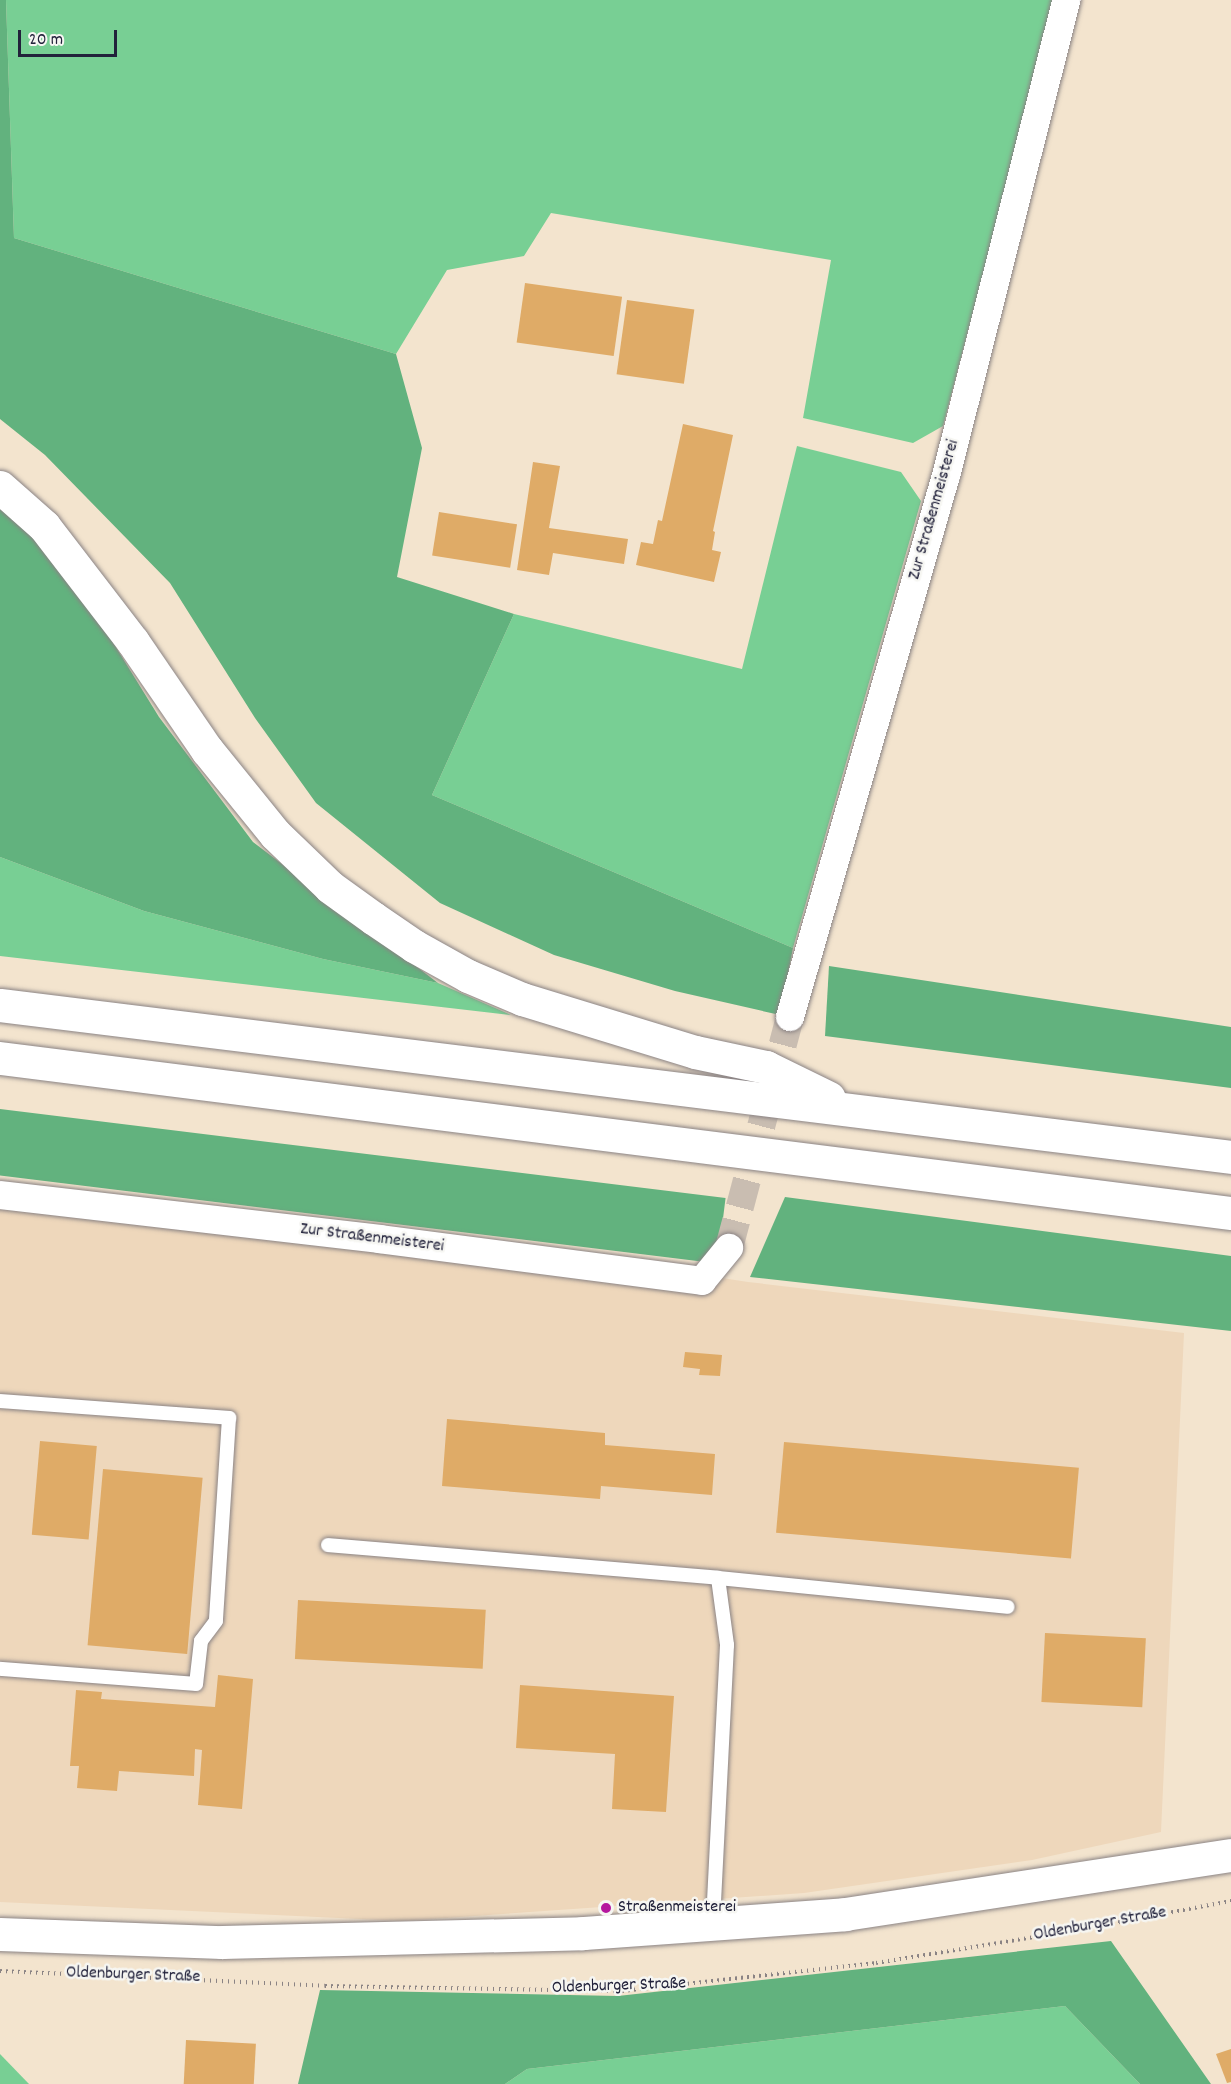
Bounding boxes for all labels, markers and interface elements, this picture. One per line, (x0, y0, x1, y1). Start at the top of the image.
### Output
scale bar (21, 18, 120, 56)
text: 20 m (29, 28, 63, 53)
street label: Zur Straßenmeisterei (905, 438, 965, 582)
street label: Zur Straßenmeisterei (299, 1219, 445, 1259)
place label: Straßenmeisterei (618, 1897, 736, 1919)
marker: Straßenmeisterei (599, 1901, 613, 1915)
street label: Oldenburger Straße (1032, 1903, 1168, 1947)
street label: Oldenburger Straße (66, 1963, 200, 1989)
street label: Oldenburger Straße (552, 1974, 686, 2000)

